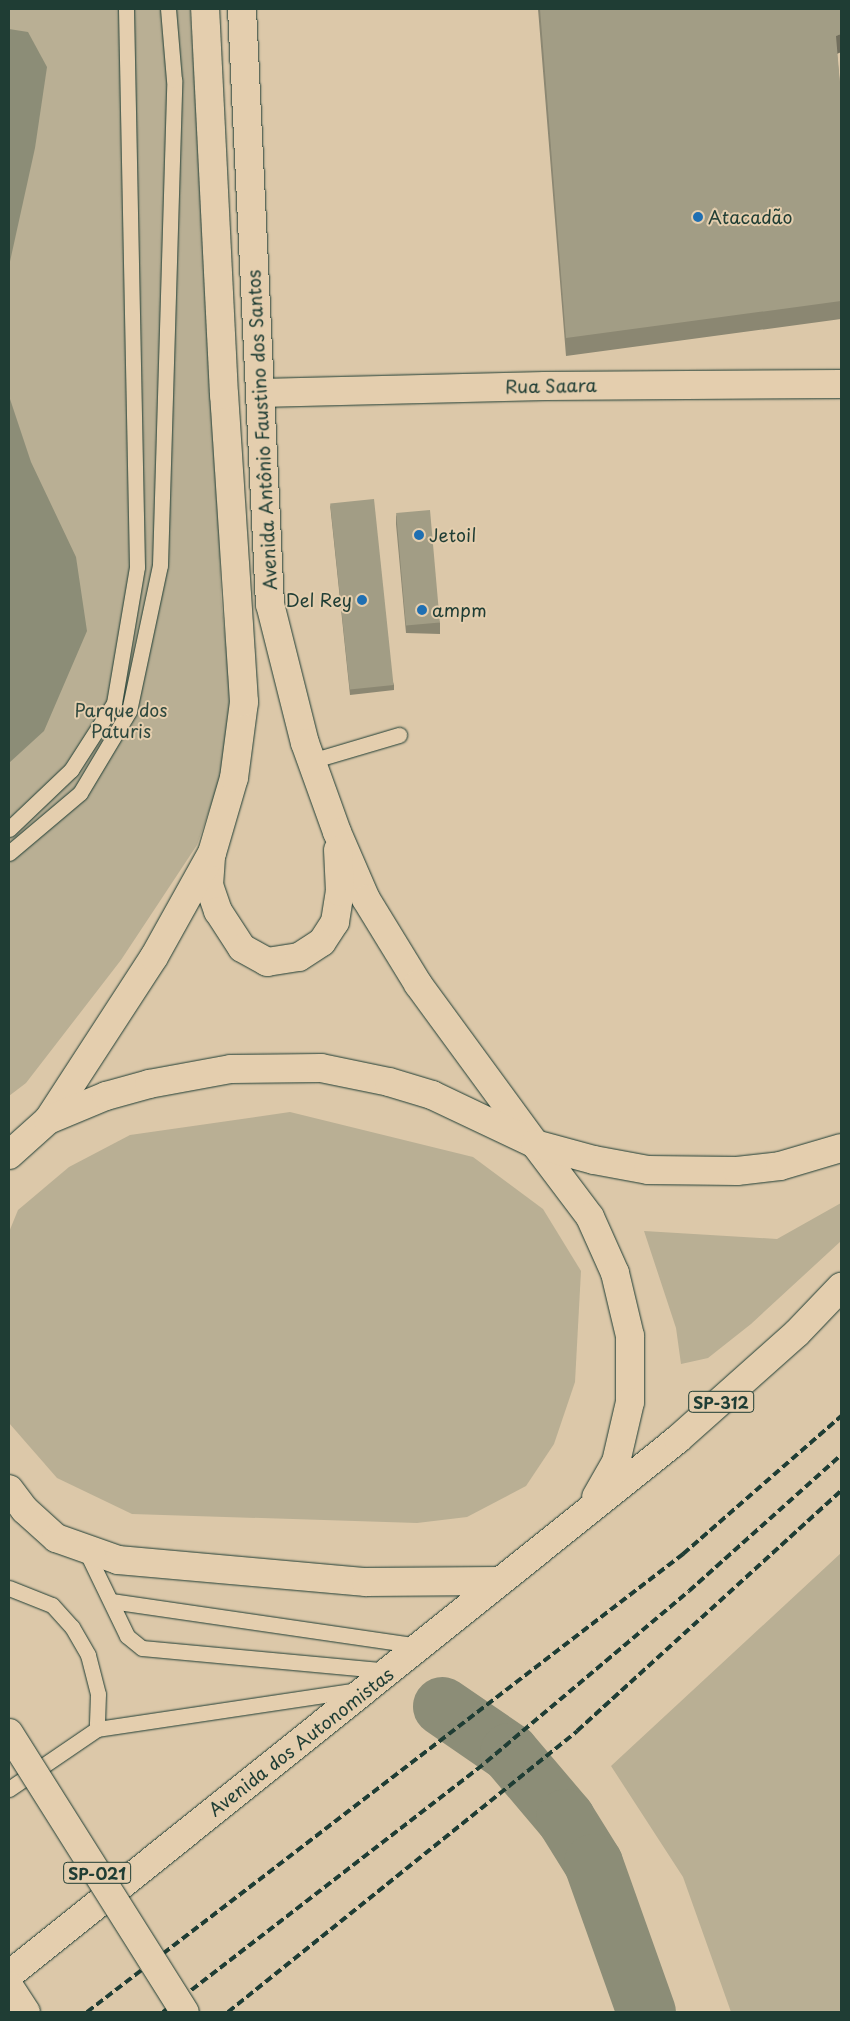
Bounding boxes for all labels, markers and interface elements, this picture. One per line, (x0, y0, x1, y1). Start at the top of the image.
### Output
place label: Atacadão (708, 206, 792, 228)
marker: Atacadão (692, 211, 704, 223)
street label: Avenida Antônio Faustino dos Santos (243, 270, 281, 590)
street label: Rua Saara (505, 374, 597, 398)
place label: Jetoil (429, 524, 476, 546)
marker: Jetoil (413, 529, 425, 541)
place label: Del Rey (285, 589, 352, 611)
marker: Del Rey (356, 594, 368, 606)
place label: ampm (432, 599, 487, 621)
marker: ampm (416, 604, 428, 616)
park label: Parque dos Paturis (74, 700, 168, 742)
road number: SP-312 (687, 1388, 755, 1415)
street label: Avenida dos Autonomistas (204, 1663, 398, 1821)
road number: SP-021 (62, 1860, 132, 1886)

